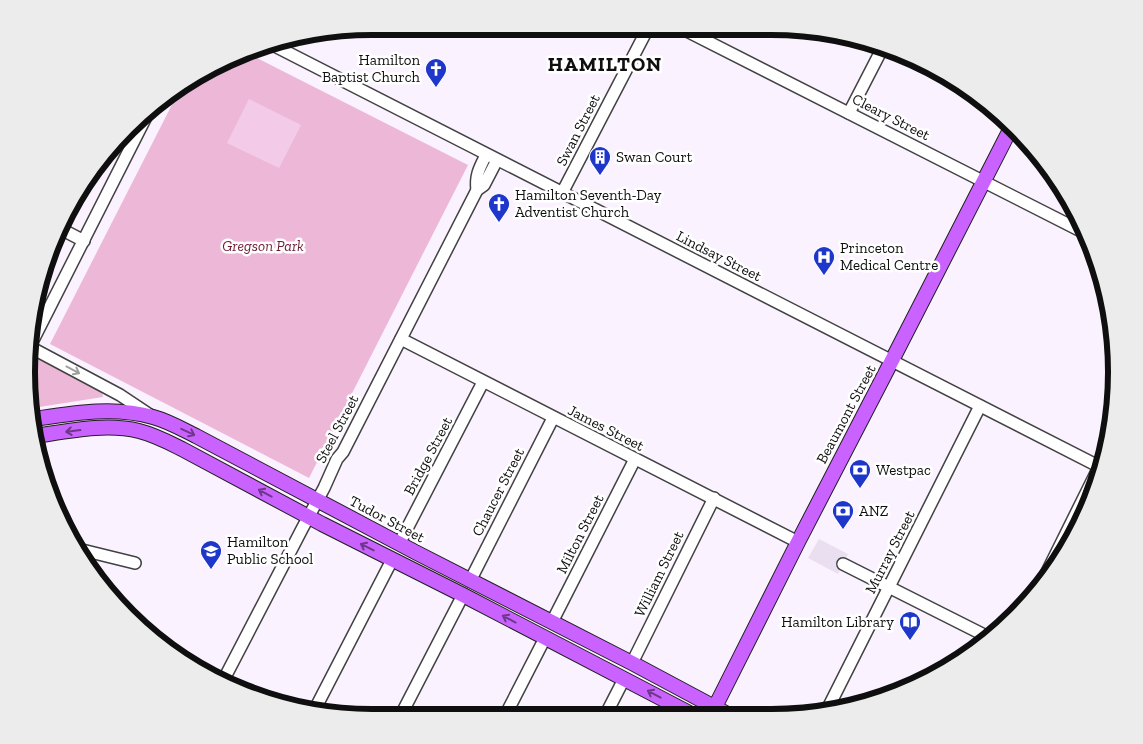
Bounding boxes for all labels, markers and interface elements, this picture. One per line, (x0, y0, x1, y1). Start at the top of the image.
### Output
place label: Hamilton Baptist Church (322, 51, 421, 86)
district label: HAMILTON (548, 52, 662, 76)
church icon: Hamilton Baptist Church (424, 57, 448, 88)
street label: Cleary Street (849, 90, 933, 144)
street label: Swan Street (552, 91, 604, 169)
building icon: Swan Court (588, 145, 612, 176)
place label: Swan Court (616, 148, 693, 166)
place label: Hamilton Seventh-Day Adventist Church (515, 186, 662, 221)
church icon: Hamilton Seventh-Day Adventist Church (487, 192, 511, 223)
street label: Lindsay Street (674, 227, 765, 285)
park label: Gregson Park (222, 237, 304, 255)
place label: Princeton Medical Centre (840, 239, 938, 274)
hospital icon: Princeton Medical Centre (812, 245, 836, 276)
street label: Beaumont Street (812, 361, 880, 467)
one-way arrow (65, 365, 80, 375)
street label: Steel Street (312, 391, 363, 466)
street label: James Street (565, 401, 648, 455)
street label: Bridge Street (400, 413, 456, 498)
one-way arrow (65, 426, 81, 436)
one-way arrow (180, 428, 195, 437)
street label: Chaucer Street (468, 444, 528, 539)
bank icon: Westpac (848, 458, 872, 489)
place label: Westpac (876, 461, 931, 479)
one-way arrow (259, 488, 273, 498)
street label: Milton Street (552, 491, 608, 576)
street label: Tudor Street (346, 492, 428, 547)
bank icon: ANZ (831, 499, 855, 530)
place label: ANZ (859, 502, 889, 520)
street label: Murray Street (861, 507, 919, 597)
street label: William Street (630, 528, 688, 620)
place label: Hamilton Public School (227, 533, 313, 568)
school or university icon: Hamilton Public School (199, 539, 223, 570)
one-way arrow (359, 542, 374, 552)
library icon: Hamilton Library (898, 610, 922, 641)
place label: Hamilton Library (781, 613, 894, 631)
one-way arrow (502, 614, 517, 624)
one-way arrow (646, 689, 661, 699)

